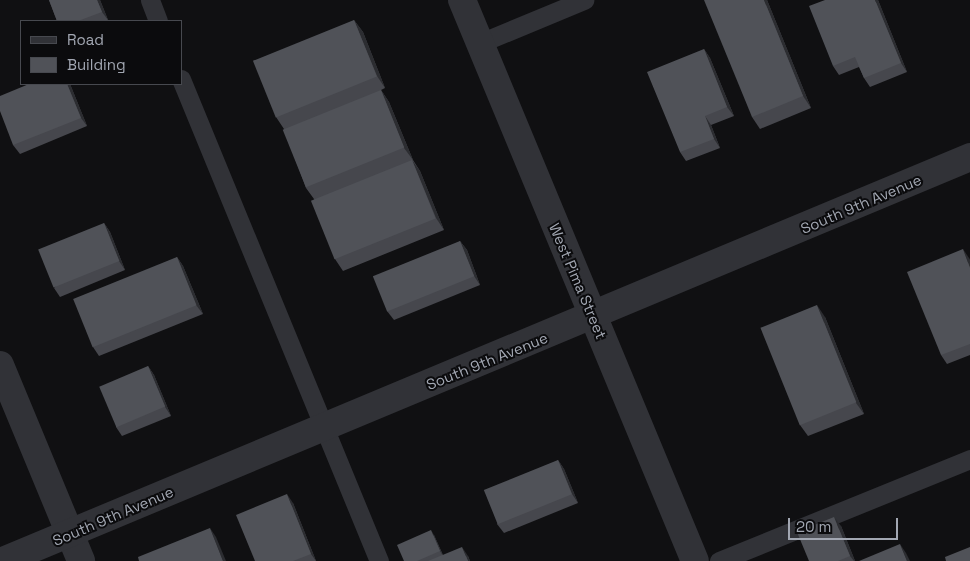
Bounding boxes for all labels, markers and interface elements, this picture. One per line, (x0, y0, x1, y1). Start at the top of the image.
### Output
legend (20, 20, 182, 85)
text: Road (67, 30, 104, 49)
text: Building (67, 55, 126, 74)
street label: South 9th Avenue (798, 170, 924, 238)
street label: West Pima Street (545, 220, 611, 342)
street label: South 9th Avenue (423, 328, 551, 394)
street label: South 9th Avenue (50, 482, 176, 550)
scale bar (790, 508, 900, 540)
text: 20 m (796, 517, 831, 536)

